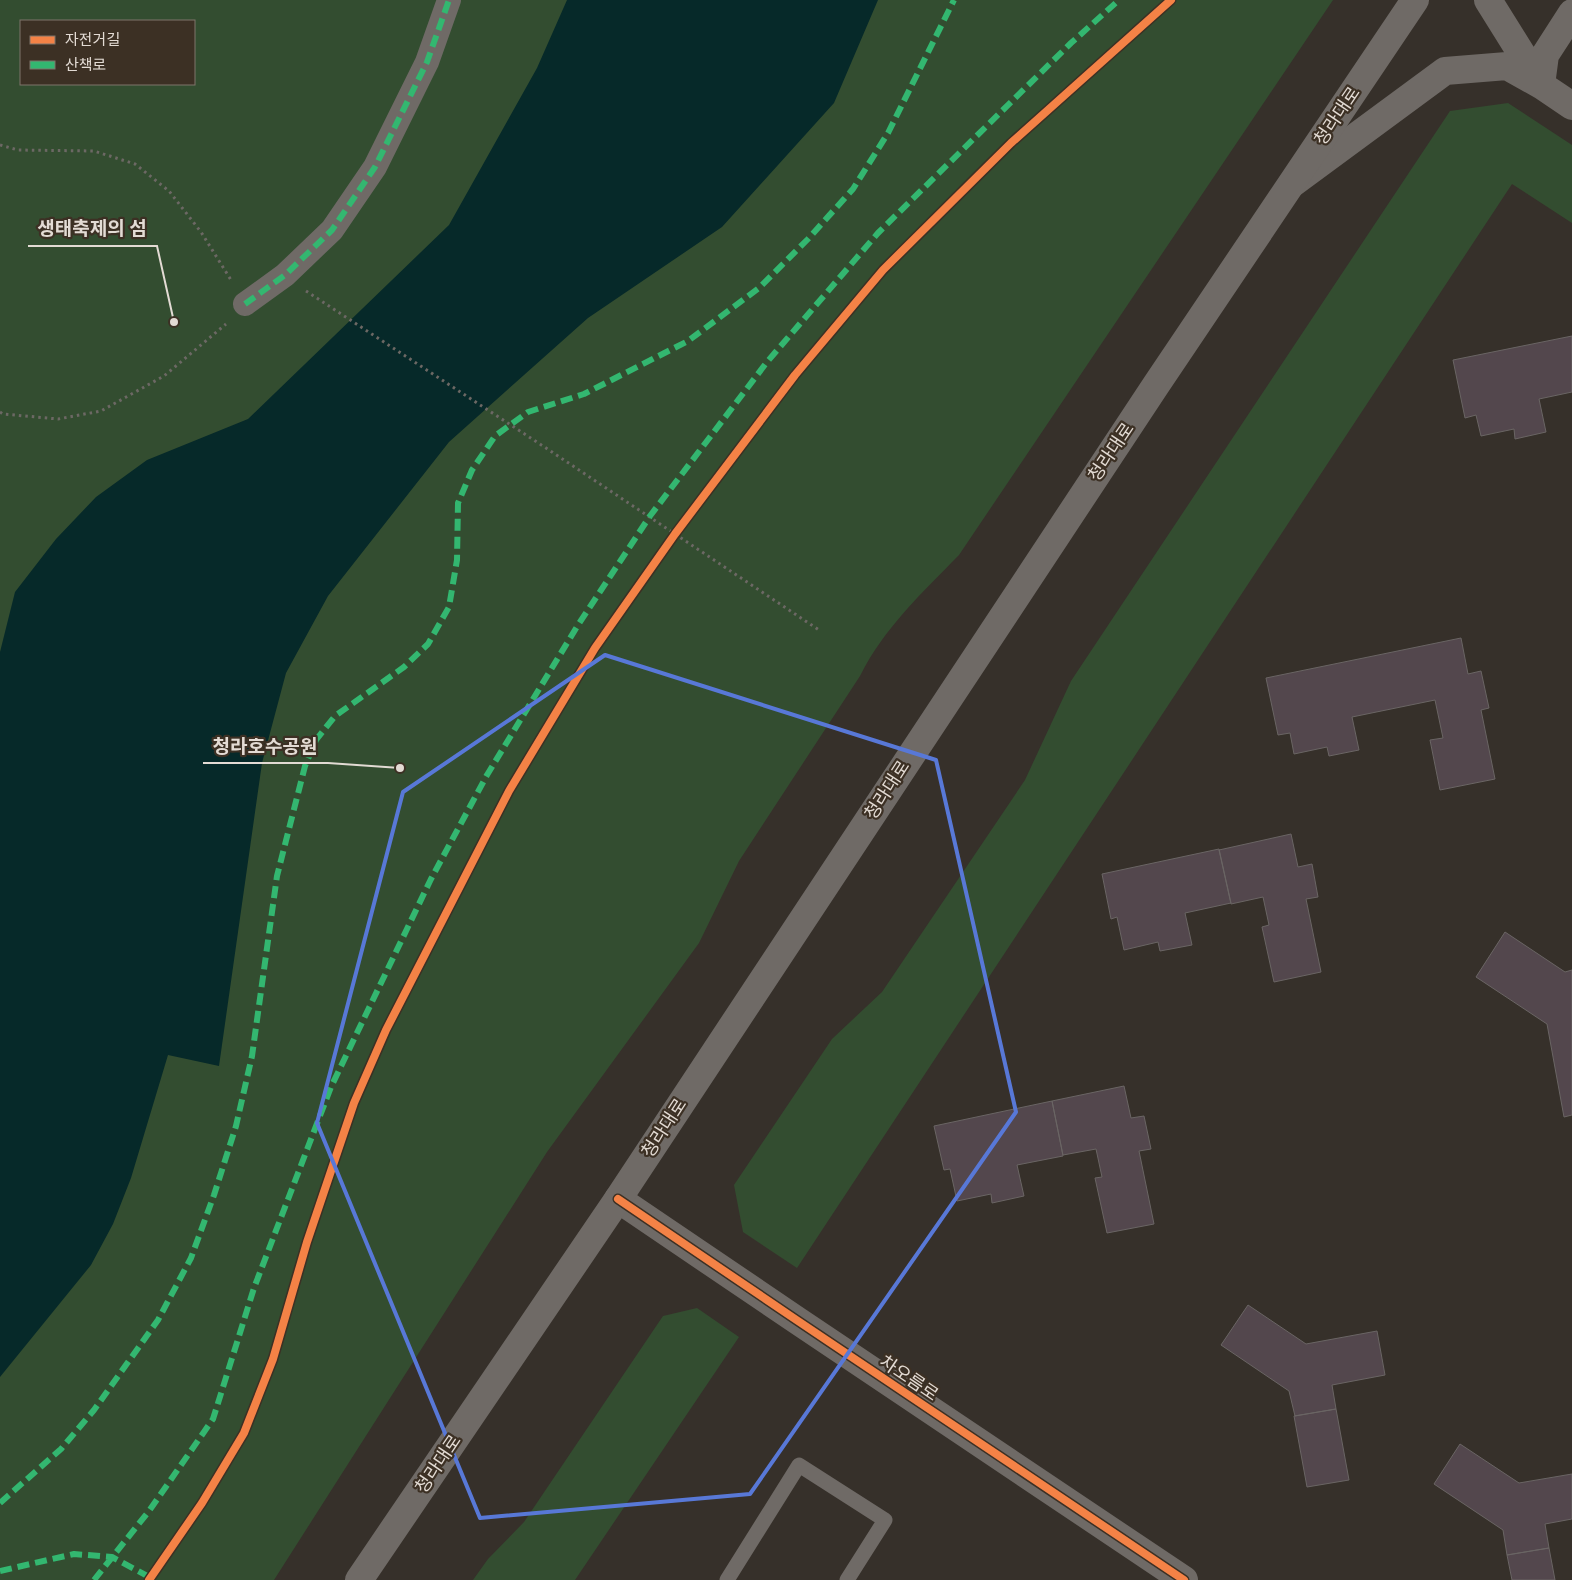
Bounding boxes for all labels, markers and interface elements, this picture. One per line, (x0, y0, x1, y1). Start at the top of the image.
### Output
legend (20, 20, 195, 85)
text: 자전거길 (65, 31, 120, 49)
text: 산책로 (65, 56, 106, 74)
street label: 청라대로 (1309, 82, 1365, 150)
callout: 생태축제의 섬 (28, 212, 157, 246)
text: 생태축제의 섬 (37, 217, 147, 240)
street label: 청라대로 (1083, 418, 1139, 486)
callout: 청라호수공원 (203, 729, 328, 763)
text: 청라호수공원 (213, 735, 317, 758)
street label: 청라대로 (860, 756, 914, 824)
street label: 청라대로 (637, 1094, 691, 1162)
street label: 차오름로 (875, 1350, 943, 1406)
street label: 청라대로 (410, 1430, 466, 1498)

